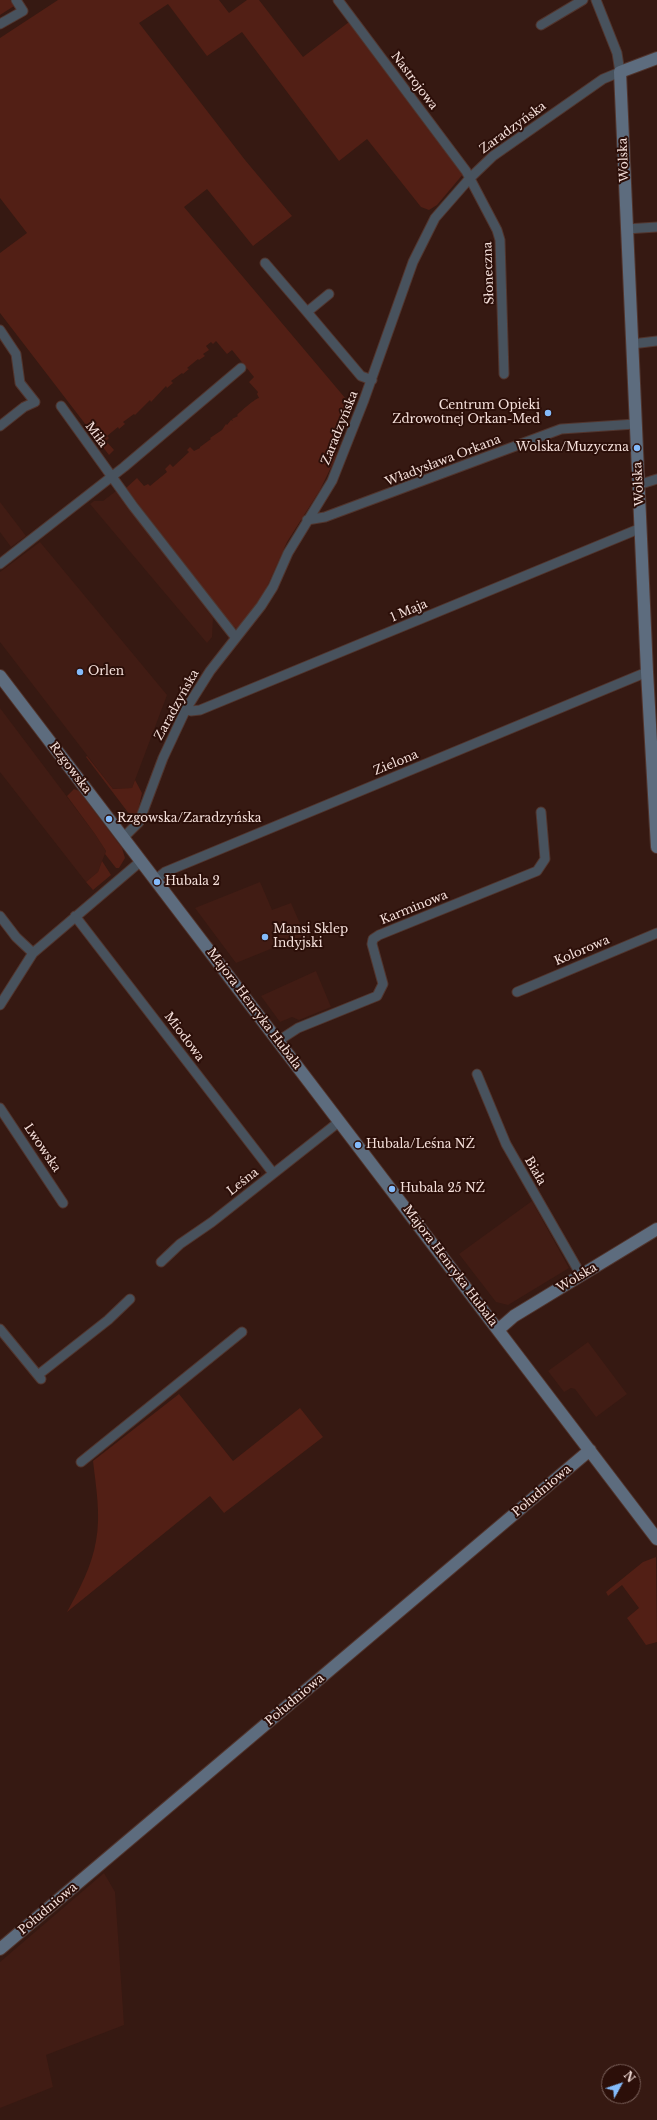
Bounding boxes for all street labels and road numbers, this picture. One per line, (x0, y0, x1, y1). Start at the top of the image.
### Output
street label: Nastrojowa (388, 49, 440, 113)
street label: Zaradzyńska (477, 99, 549, 157)
street label: Wolska (616, 138, 632, 182)
street label: Słoneczna (481, 241, 497, 305)
street label: Zaradzyńska (319, 389, 361, 467)
street label: Miła (82, 420, 110, 450)
street label: Władysława Orkana (383, 432, 503, 490)
street label: Wolska (631, 461, 647, 507)
street label: 1 Maja (388, 597, 430, 625)
street label: Zaradzyńska (152, 667, 202, 743)
street label: Rzgowska (46, 740, 94, 796)
street label: Zielona (372, 748, 420, 778)
street label: Karminowa (378, 888, 450, 928)
street label: Kolorowa (552, 933, 612, 969)
street label: Majora Henryka Hubala (204, 946, 304, 1072)
street label: Miodowa (161, 1010, 207, 1064)
street label: Lwowska (21, 1121, 63, 1175)
street label: Biała (521, 1154, 549, 1188)
street label: Leśna (224, 1165, 262, 1199)
street label: Majora Henryka Hubala (400, 1203, 500, 1329)
street label: Wolska (554, 1260, 600, 1296)
street label: Południowa (510, 1462, 574, 1520)
street label: Południowa (263, 1671, 327, 1729)
street label: Południowa (16, 1880, 80, 1938)

